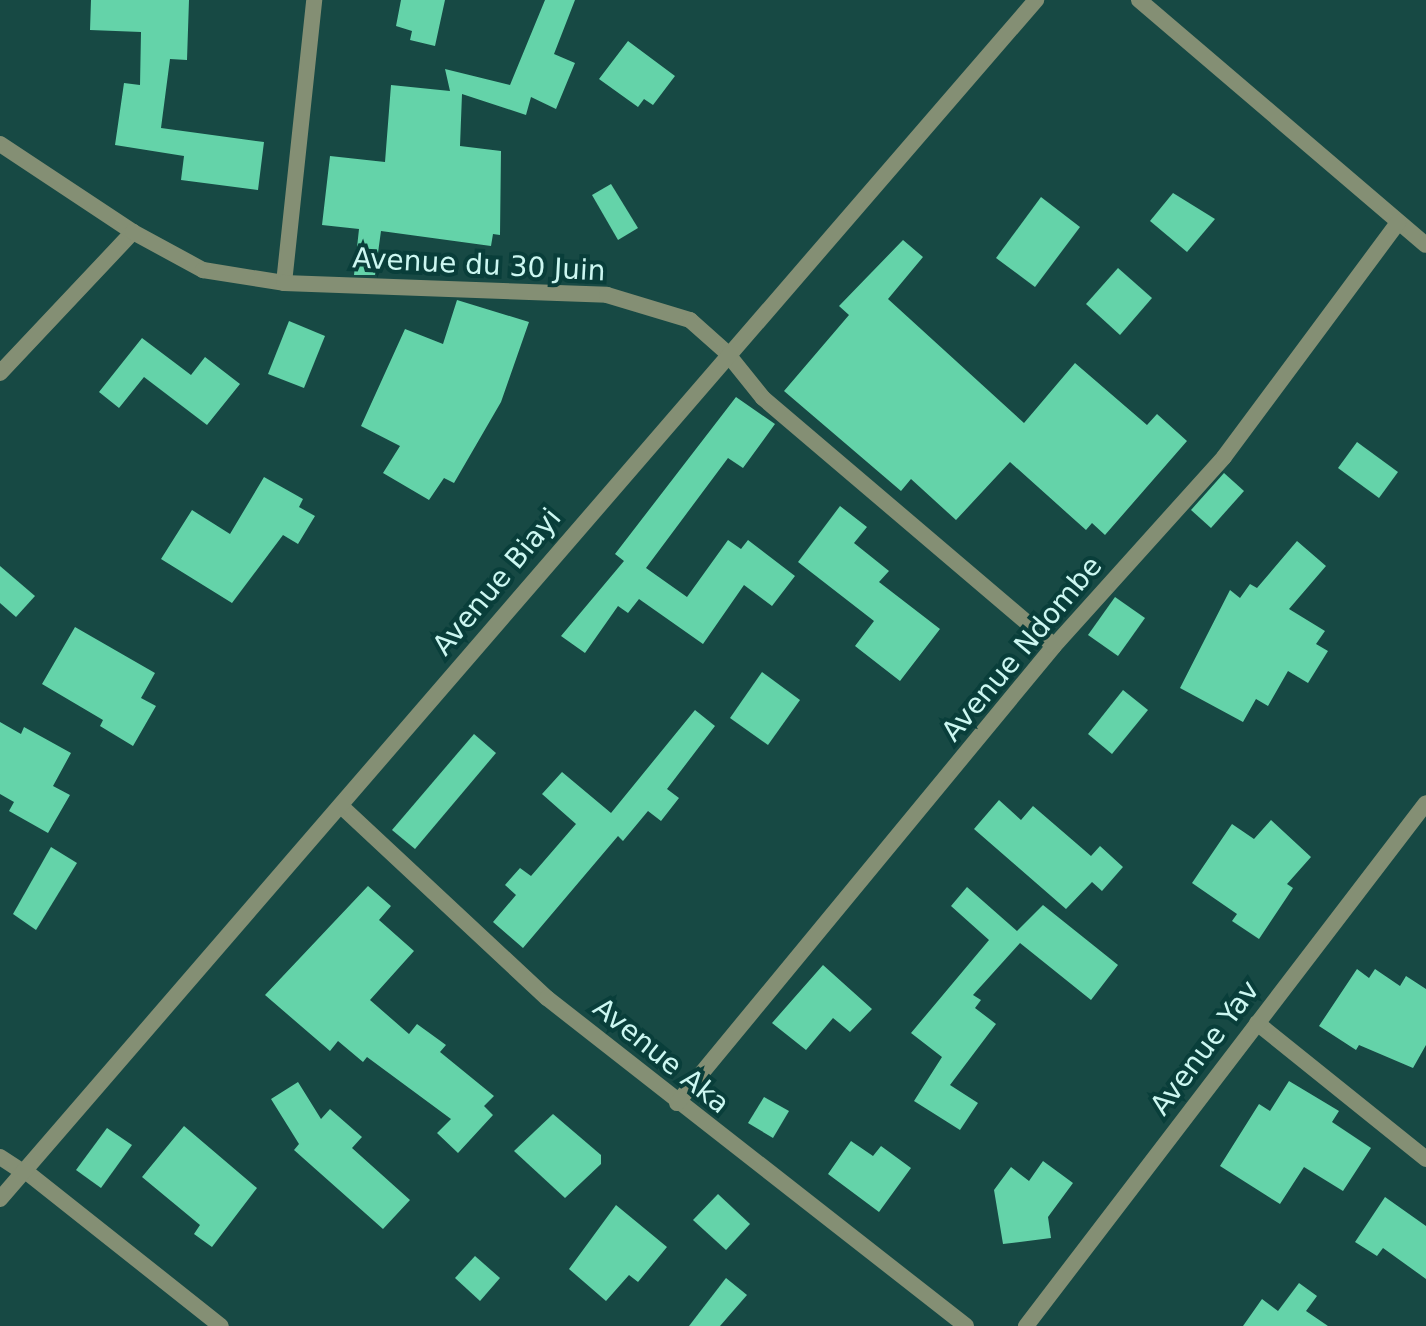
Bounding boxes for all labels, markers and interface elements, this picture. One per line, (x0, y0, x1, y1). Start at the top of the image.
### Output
street label: Avenue du 30 Juin (352, 242, 606, 288)
street label: Avenue Biayi (426, 502, 568, 662)
street label: Avenue Ndombe (935, 550, 1109, 748)
street label: Avenue Yav (1143, 974, 1267, 1122)
street label: Avenue Aka (586, 991, 736, 1121)

